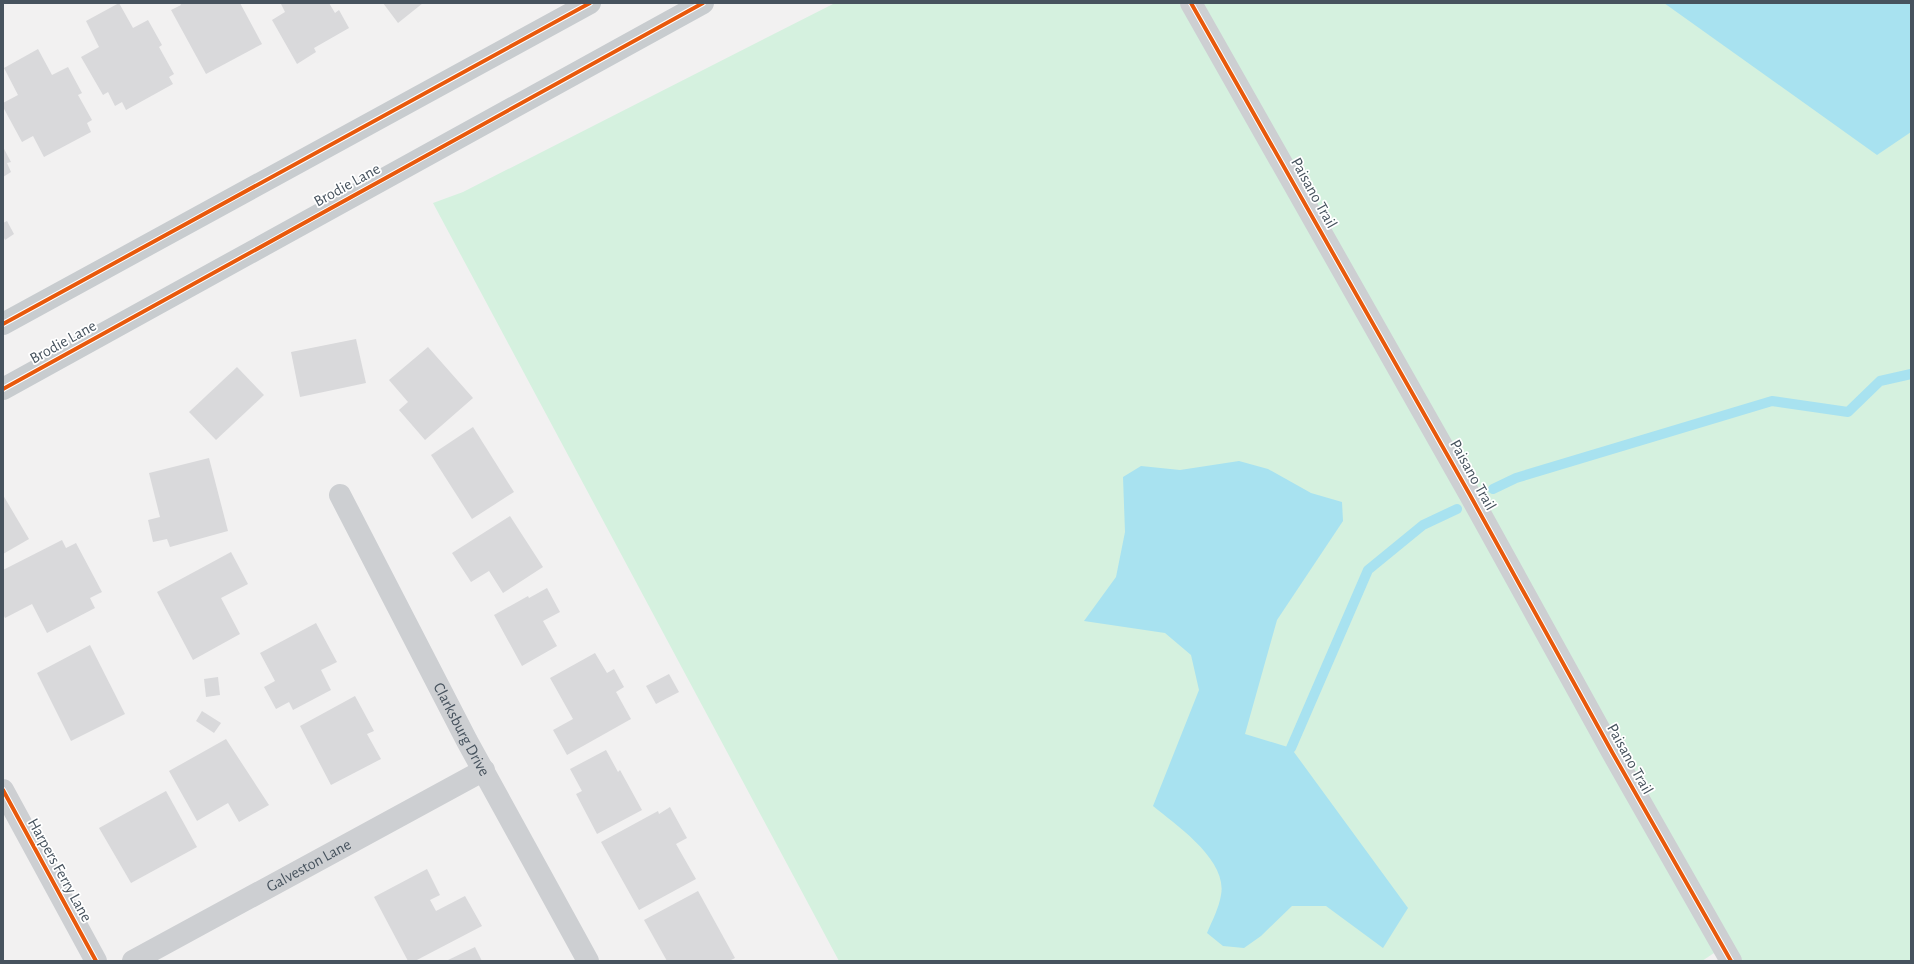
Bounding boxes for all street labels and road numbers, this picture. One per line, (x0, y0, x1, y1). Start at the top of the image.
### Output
street label: Paisano Trail (1288, 155, 1340, 231)
street label: Brodie Lane (311, 160, 383, 210)
street label: Brodie Lane (27, 317, 99, 367)
street label: Paisano Trail (1447, 437, 1499, 513)
street label: Clarksburg Drive (430, 680, 493, 779)
street label: Paisano Trail (1604, 721, 1656, 797)
street label: Harpers Ferry Lane (24, 816, 95, 925)
street label: Galveston Lane (264, 836, 354, 895)

